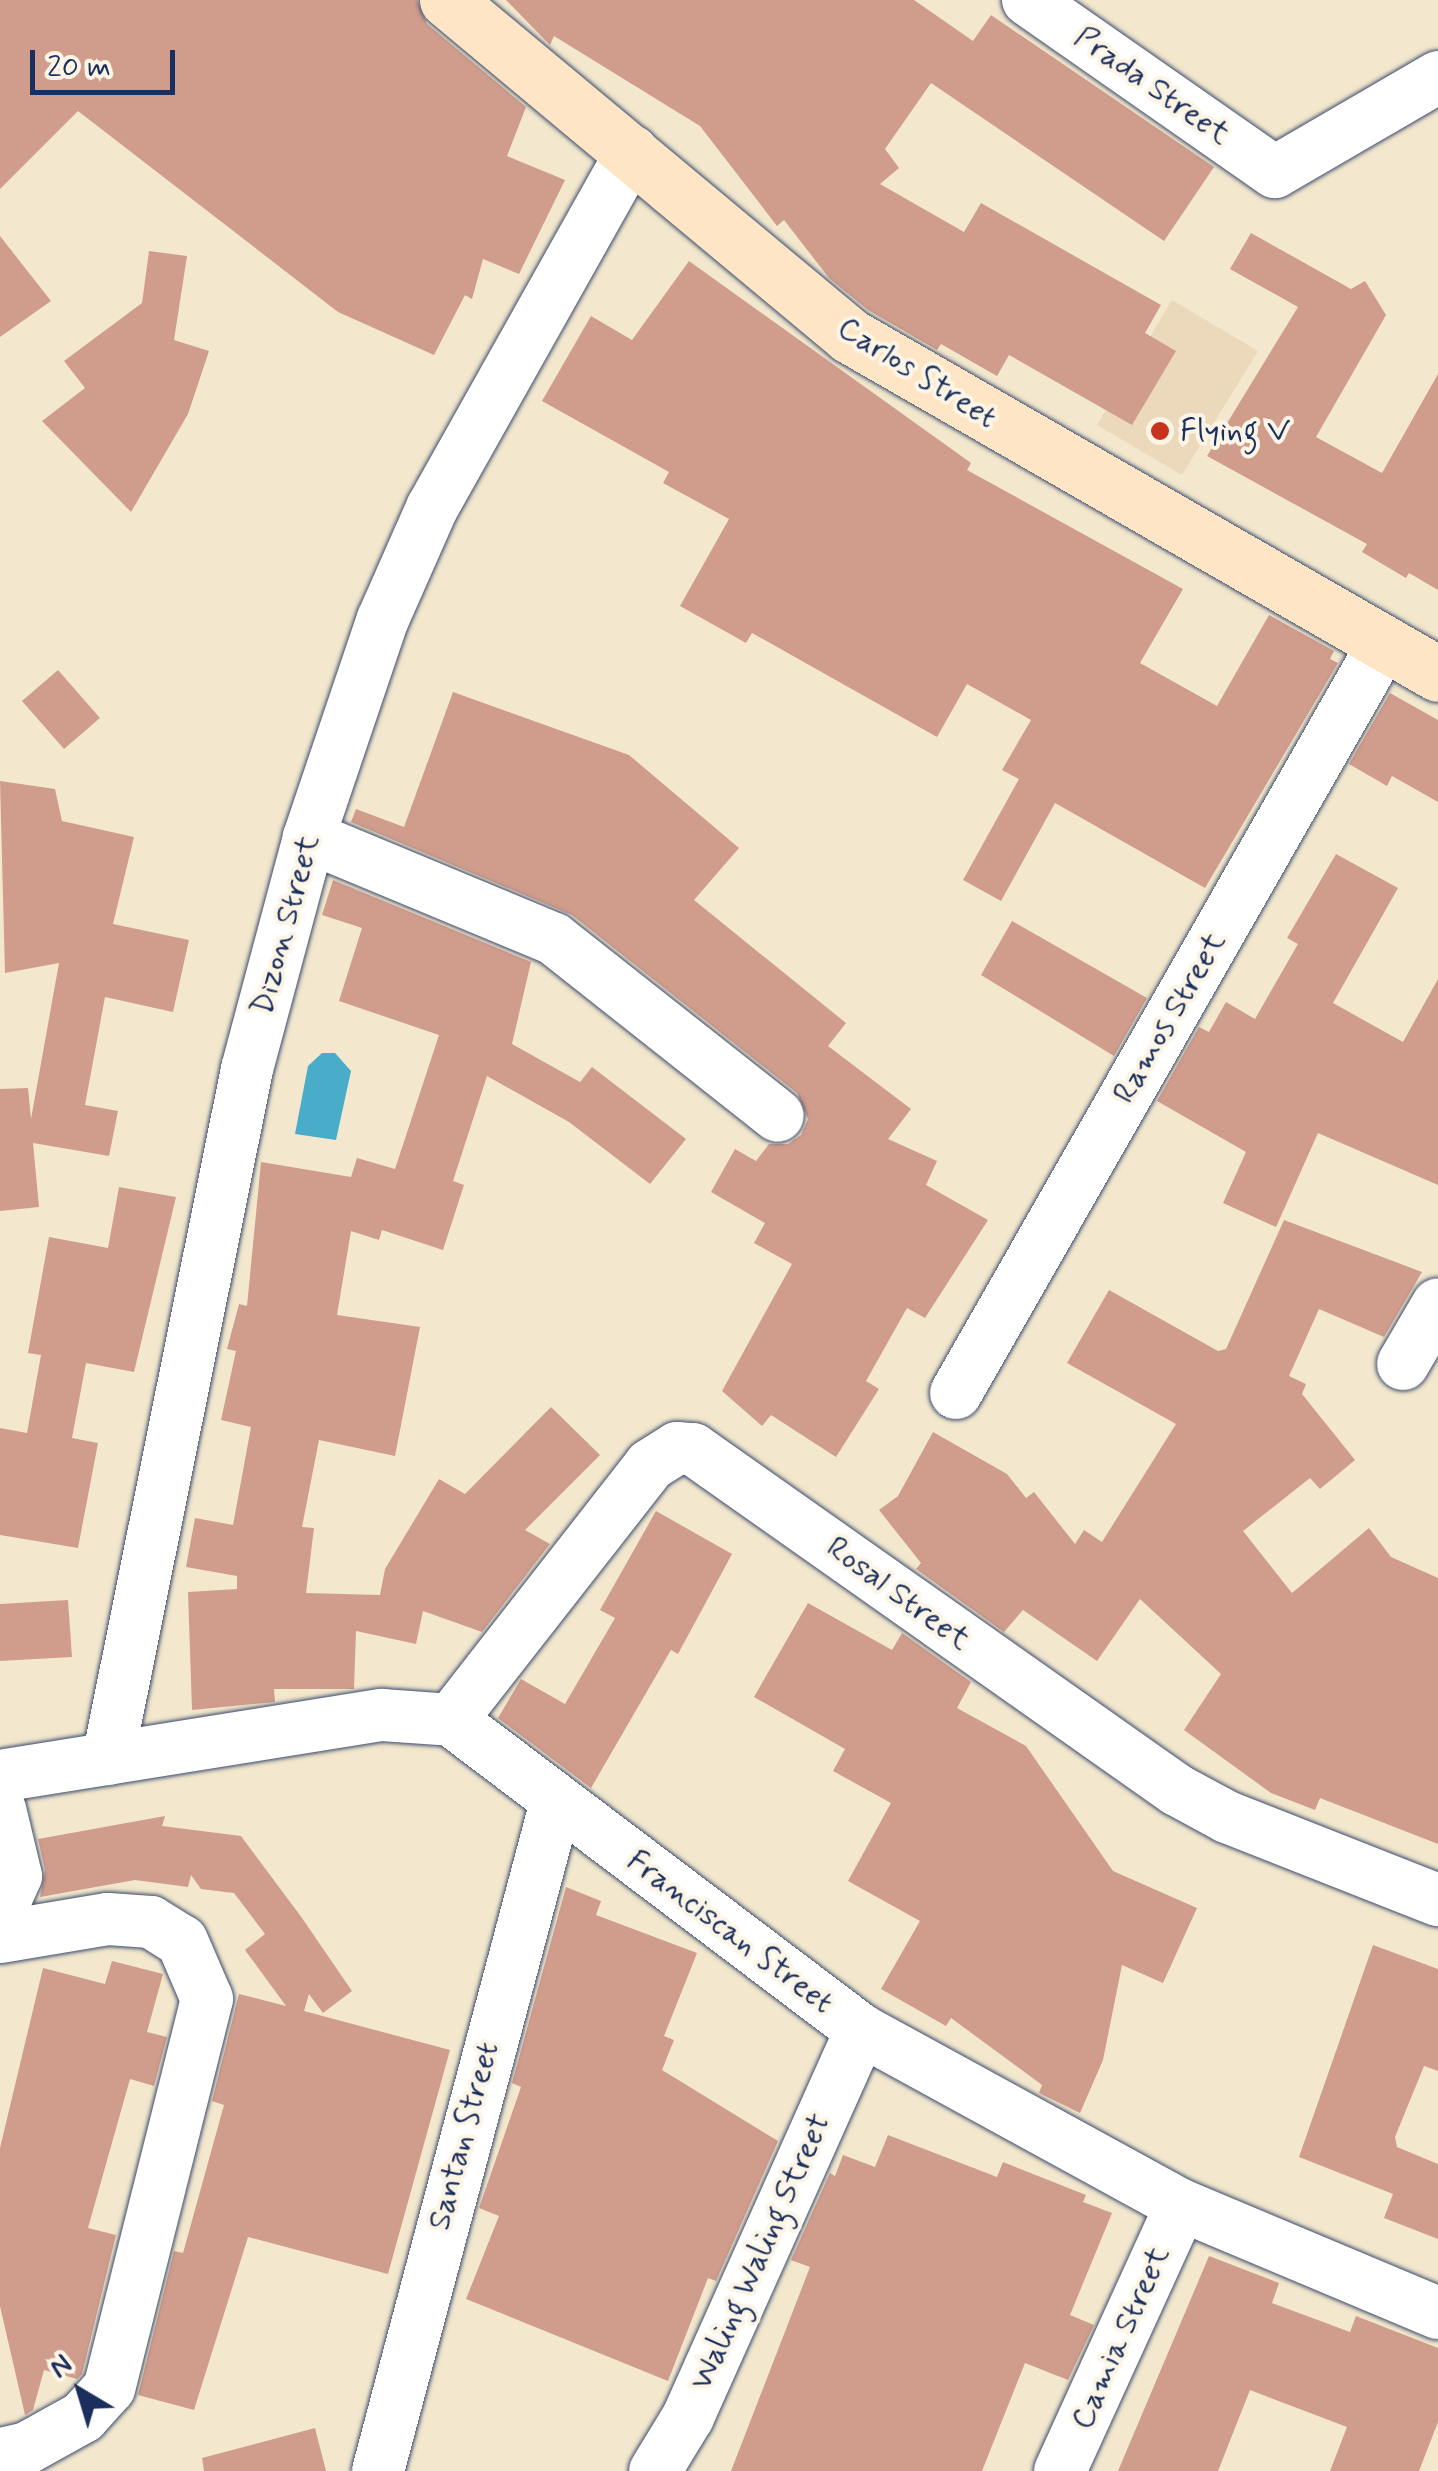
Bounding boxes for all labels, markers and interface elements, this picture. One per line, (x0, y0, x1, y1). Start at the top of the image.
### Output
street label: Prada Street (1067, 18, 1237, 154)
scale bar (35, 30, 180, 92)
text: 20 m (47, 48, 111, 87)
street label: Carlos Street (828, 307, 1006, 439)
place label: Flying V (1180, 412, 1287, 450)
marker: Flying V (1149, 420, 1171, 442)
street label: Dizon Street (244, 831, 328, 1019)
street label: Ramos Street (1105, 925, 1235, 1111)
street label: Rosal Street (818, 1529, 978, 1659)
street label: Franciscan Street (617, 1840, 843, 2024)
street label: Santan Street (420, 2035, 508, 2237)
street label: Waling Waling Street (683, 2107, 839, 2397)
street label: Camia Street (1063, 2240, 1179, 2436)
north arrow (30, 2341, 130, 2441)
text: N (42, 2347, 80, 2387)

